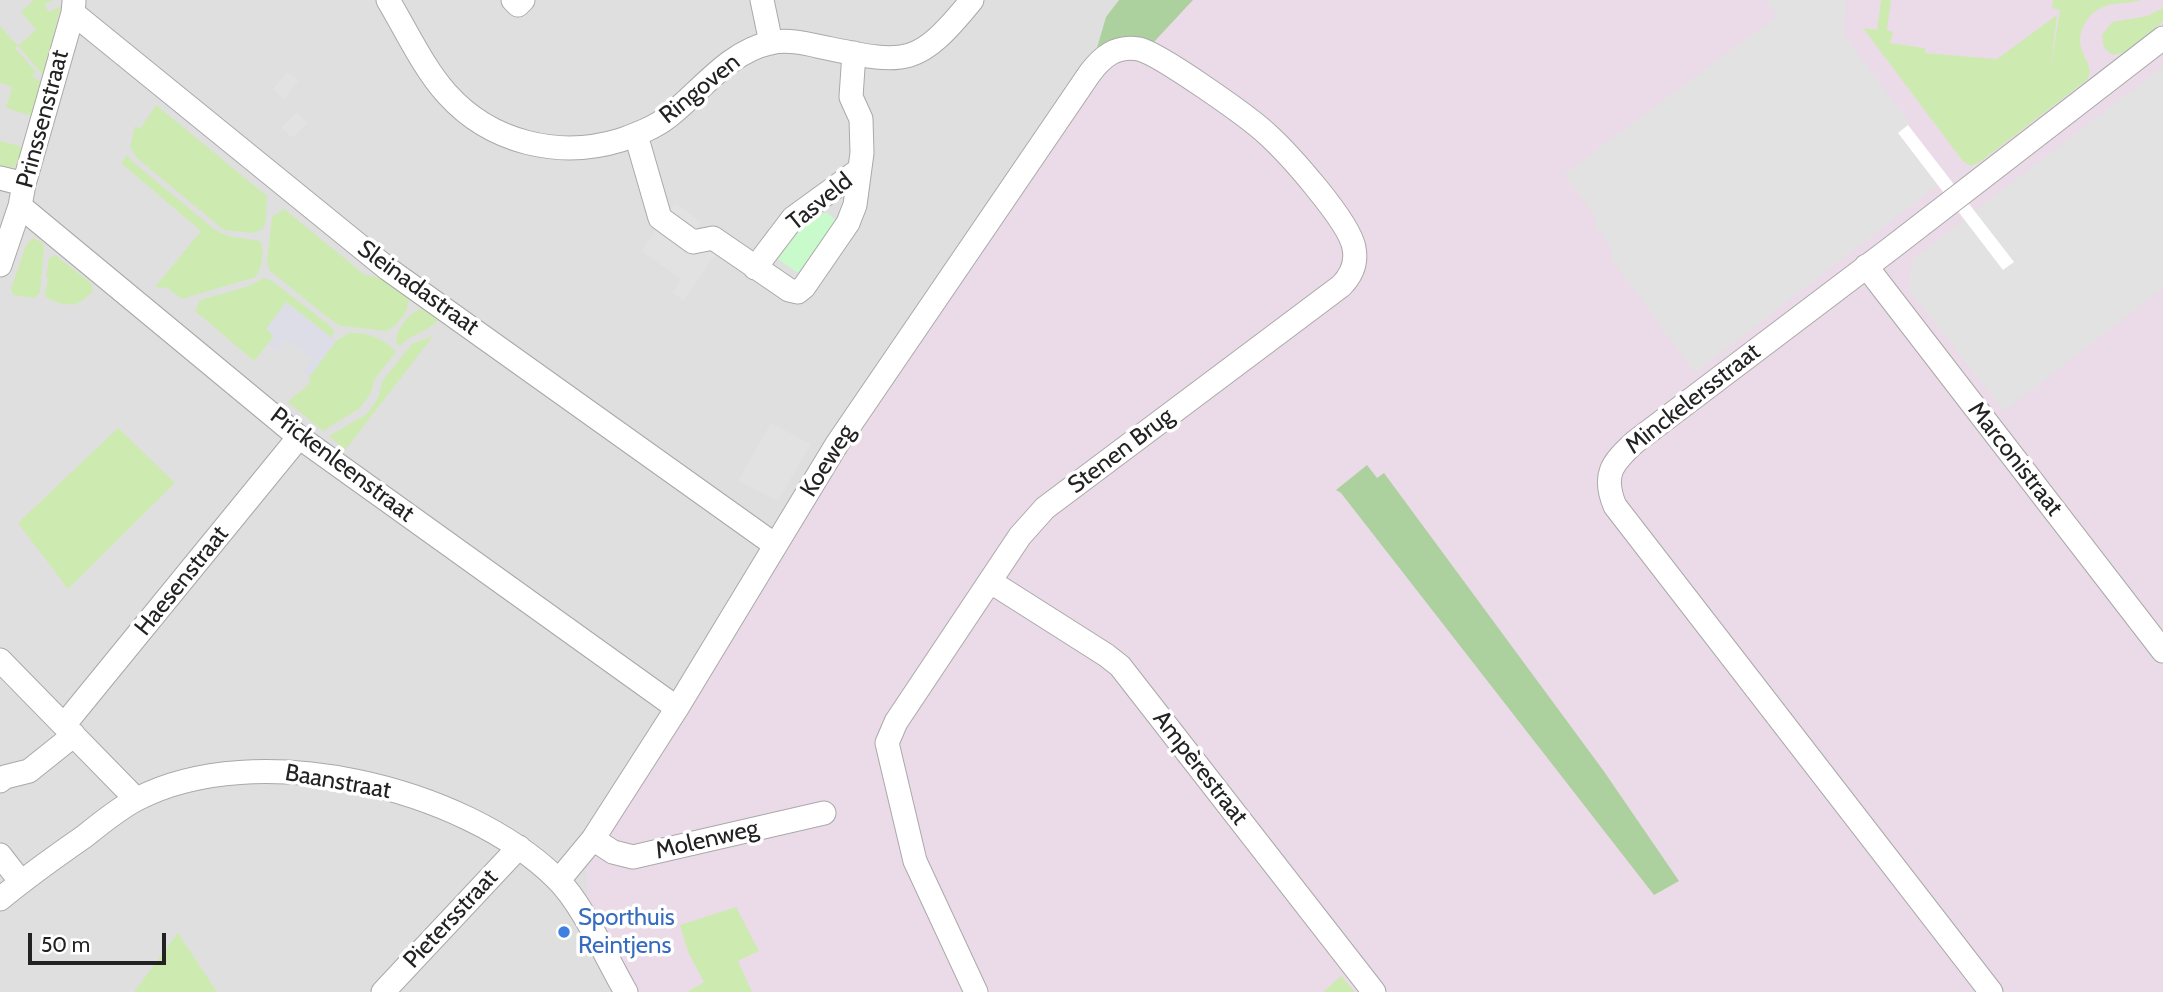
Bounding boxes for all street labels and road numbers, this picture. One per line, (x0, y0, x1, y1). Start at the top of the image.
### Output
street label: Prinssenstraat (11, 47, 75, 191)
street label: Ringoven (654, 48, 746, 130)
street label: Tasveld (782, 167, 858, 237)
street label: Sleinadastraat (352, 234, 484, 342)
street label: Minckelersstraat (1620, 338, 1766, 460)
street label: Marconistraat (1962, 396, 2068, 522)
street label: Prickenleenstraat (264, 401, 420, 529)
street label: Stenen Brug (1063, 402, 1179, 500)
street label: Koeweg (795, 420, 861, 502)
street label: Haesenstraat (129, 520, 235, 642)
street label: Ampèrestraat (1146, 705, 1254, 831)
street label: Baanstraat (283, 759, 393, 805)
street label: Molenweg (653, 814, 761, 866)
street label: Pietersstraat (398, 863, 504, 975)

